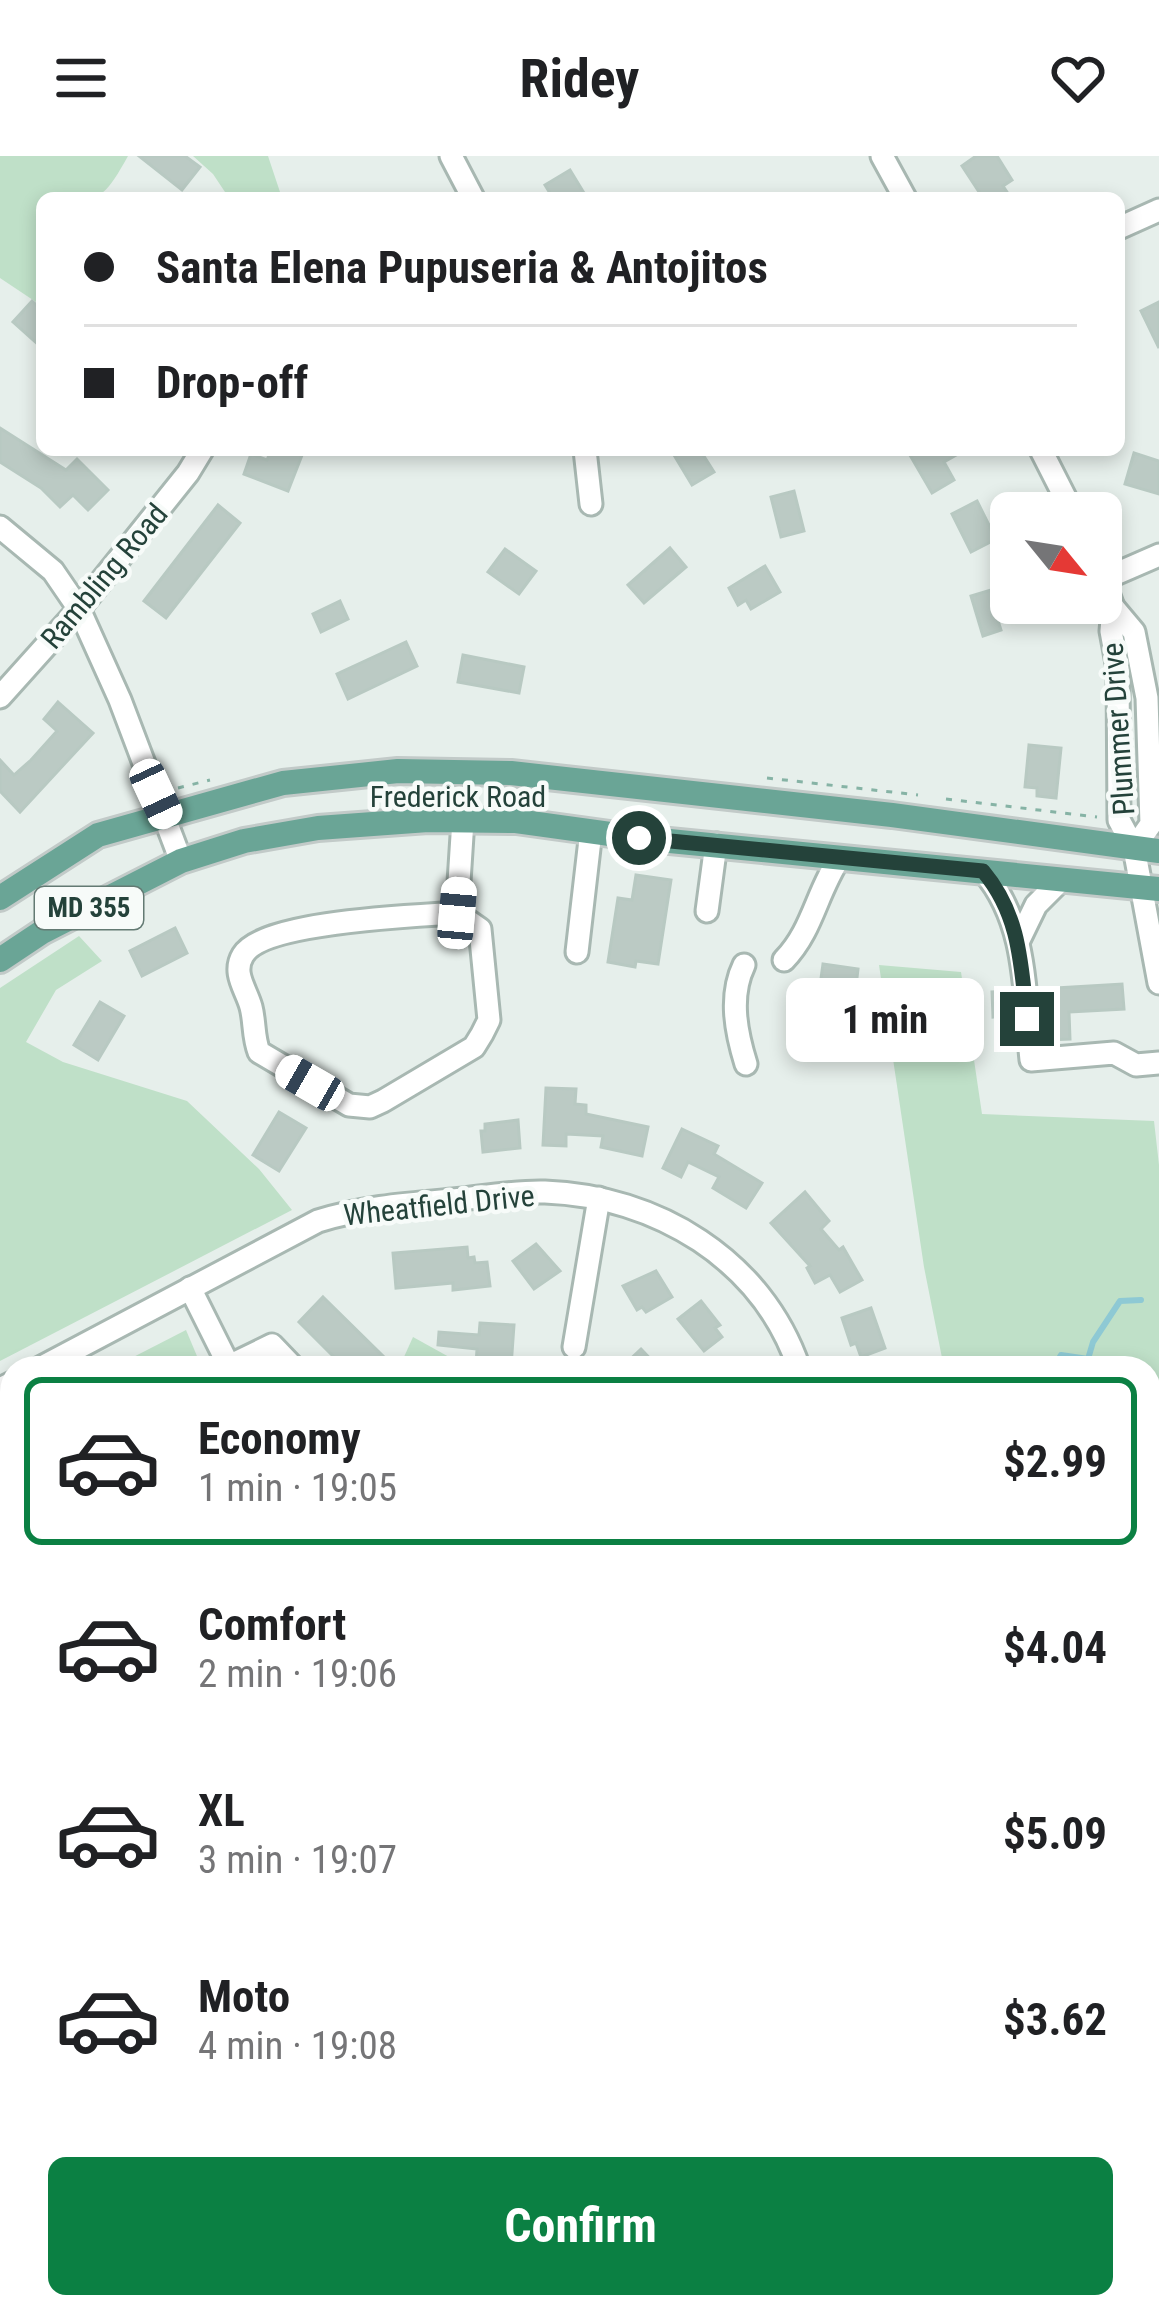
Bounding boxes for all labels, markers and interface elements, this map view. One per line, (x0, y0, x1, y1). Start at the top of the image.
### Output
icon: menu (48, 45, 114, 111)
icon: heart (1045, 45, 1111, 111)
text: Ridey (520, 47, 639, 110)
text: Santa Elena Pupuseria & Antojitos (156, 241, 768, 294)
text: Drop-off (156, 356, 308, 409)
north arrow (990, 492, 1122, 624)
map controls (990, 492, 1122, 624)
street label: Rambling Road (33, 497, 175, 655)
street label: Plummer Drive (1095, 641, 1141, 817)
car (124, 754, 188, 834)
street label: Frederick Road (370, 779, 546, 814)
route start (612, 811, 666, 865)
car (436, 876, 478, 950)
road number: MD 355 (35, 887, 143, 929)
callout: 1 min (787, 977, 985, 1061)
route end (1000, 992, 1054, 1046)
text: 1 min (842, 997, 928, 1043)
car (270, 1049, 350, 1117)
street label: Wheatfield Drive (342, 1178, 536, 1232)
icon: car (54, 1407, 162, 1515)
text: Economy (198, 1412, 361, 1465)
text: $2.99 (1003, 1435, 1107, 1488)
text: 1 min · 19:05 (198, 1465, 397, 1511)
icon: car (54, 1593, 162, 1701)
text: Comfort (198, 1598, 346, 1651)
text: $4.04 (1003, 1621, 1107, 1674)
text: 2 min · 19:06 (198, 1651, 397, 1697)
icon: car (54, 1779, 162, 1887)
text: XL (198, 1784, 245, 1837)
text: $5.09 (1003, 1807, 1107, 1860)
text: 3 min · 19:07 (198, 1837, 397, 1883)
icon: car (54, 1965, 162, 2073)
text: Moto (198, 1970, 290, 2023)
text: $3.62 (1003, 1993, 1107, 2046)
text: 4 min · 19:08 (198, 2023, 397, 2069)
button: Confirm (48, 2157, 1113, 2295)

